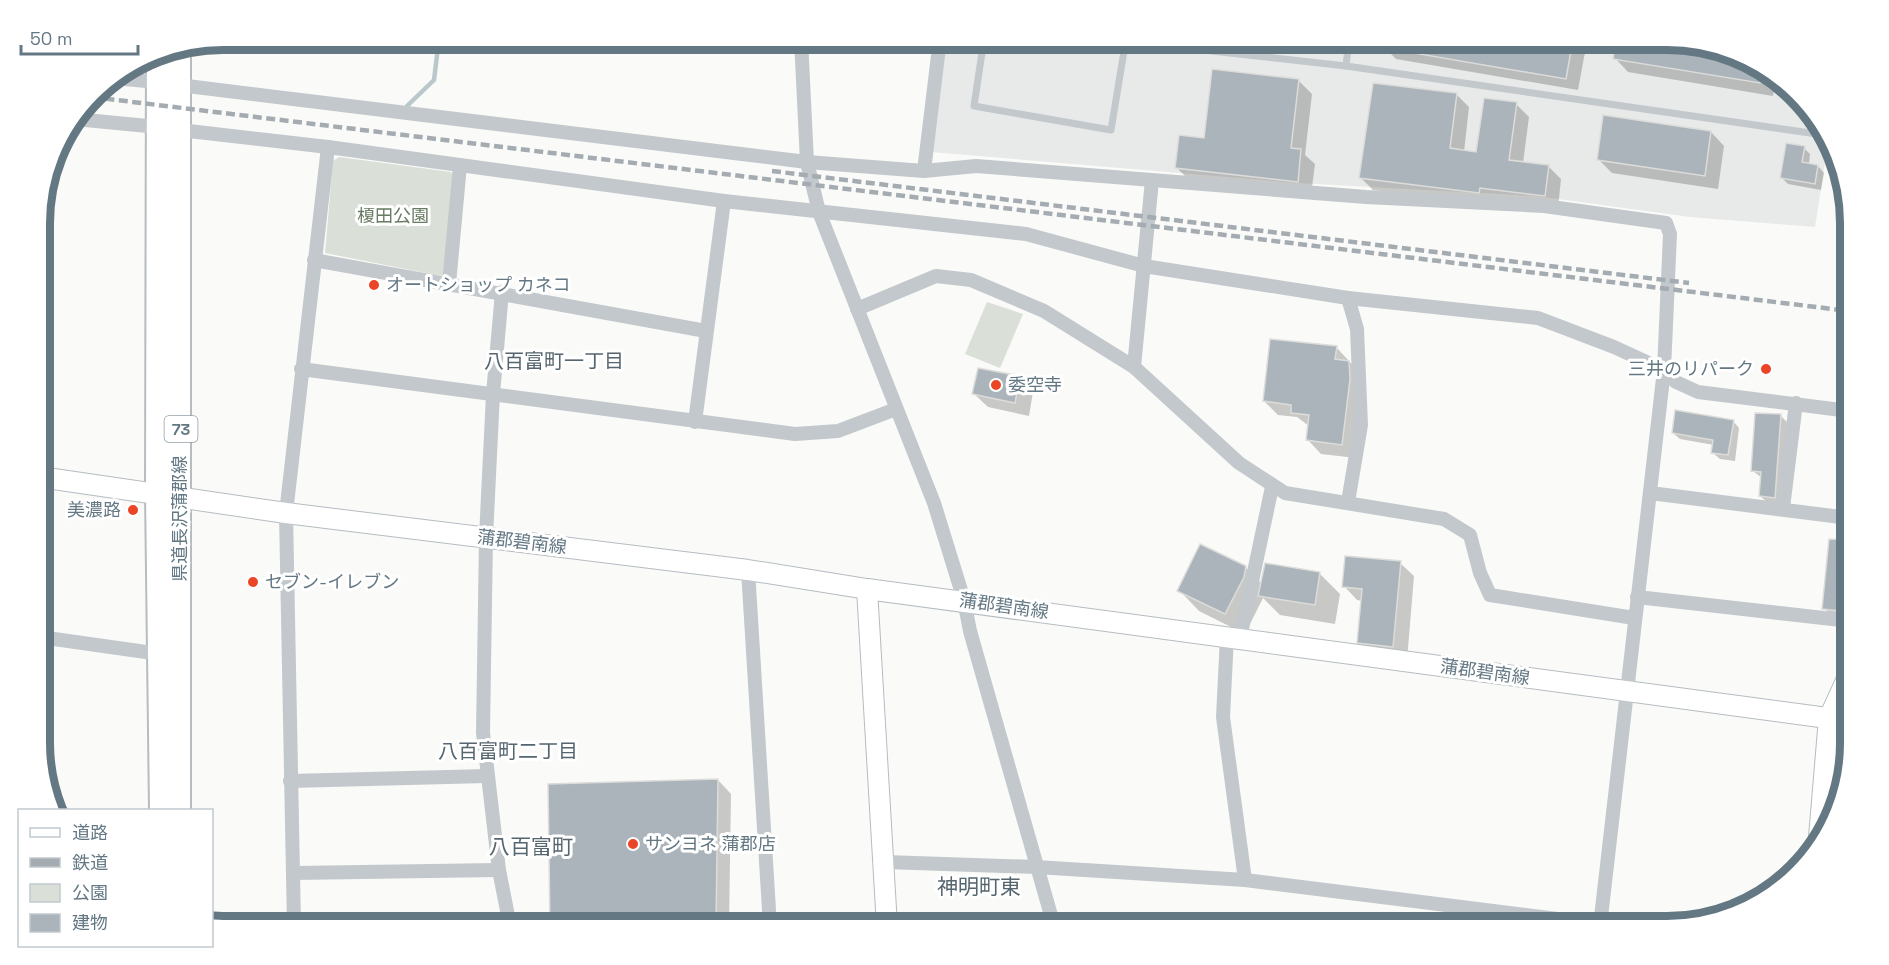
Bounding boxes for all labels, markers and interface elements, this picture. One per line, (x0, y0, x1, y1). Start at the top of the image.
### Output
scale bar (21, 18, 138, 56)
text: 50 m (30, 27, 72, 50)
park label: 榎田公園 (357, 204, 429, 227)
place label: オートショップ カネコ (386, 273, 570, 296)
marker: オートショップ カネコ (367, 278, 381, 292)
district label: 八百富町一丁目 (484, 348, 624, 374)
place label: 三井のリパーク (1628, 357, 1754, 380)
marker: 三井のリパーク (1759, 362, 1773, 376)
place label: 委空寺 (1008, 373, 1062, 396)
marker: 委空寺 (989, 378, 1003, 392)
road number: 73 (164, 416, 198, 442)
street label: 県道長沢蒲郡線 (168, 456, 191, 582)
place label: 美濃路 (67, 498, 121, 521)
marker: 美濃路 (126, 503, 140, 517)
street label: 蒲郡碧南線 (476, 525, 568, 558)
place label: セブン-イレブン (265, 570, 399, 593)
marker: セブン-イレブン (246, 575, 260, 589)
street label: 蒲郡碧南線 (958, 588, 1050, 623)
street label: 蒲郡碧南線 (1439, 654, 1531, 689)
district label: 八百富町二丁目 (438, 738, 578, 764)
legend (18, 809, 213, 947)
text: 道路 (72, 821, 108, 844)
place label: サンヨネ 蒲郡店 (645, 832, 776, 855)
district label: 八百富町 (489, 833, 573, 860)
marker: サンヨネ 蒲郡店 (626, 837, 640, 851)
text: 鉄道 (72, 851, 108, 874)
district label: 神明町東 (937, 873, 1021, 900)
text: 公園 (72, 881, 108, 904)
text: 建物 (72, 911, 108, 934)

